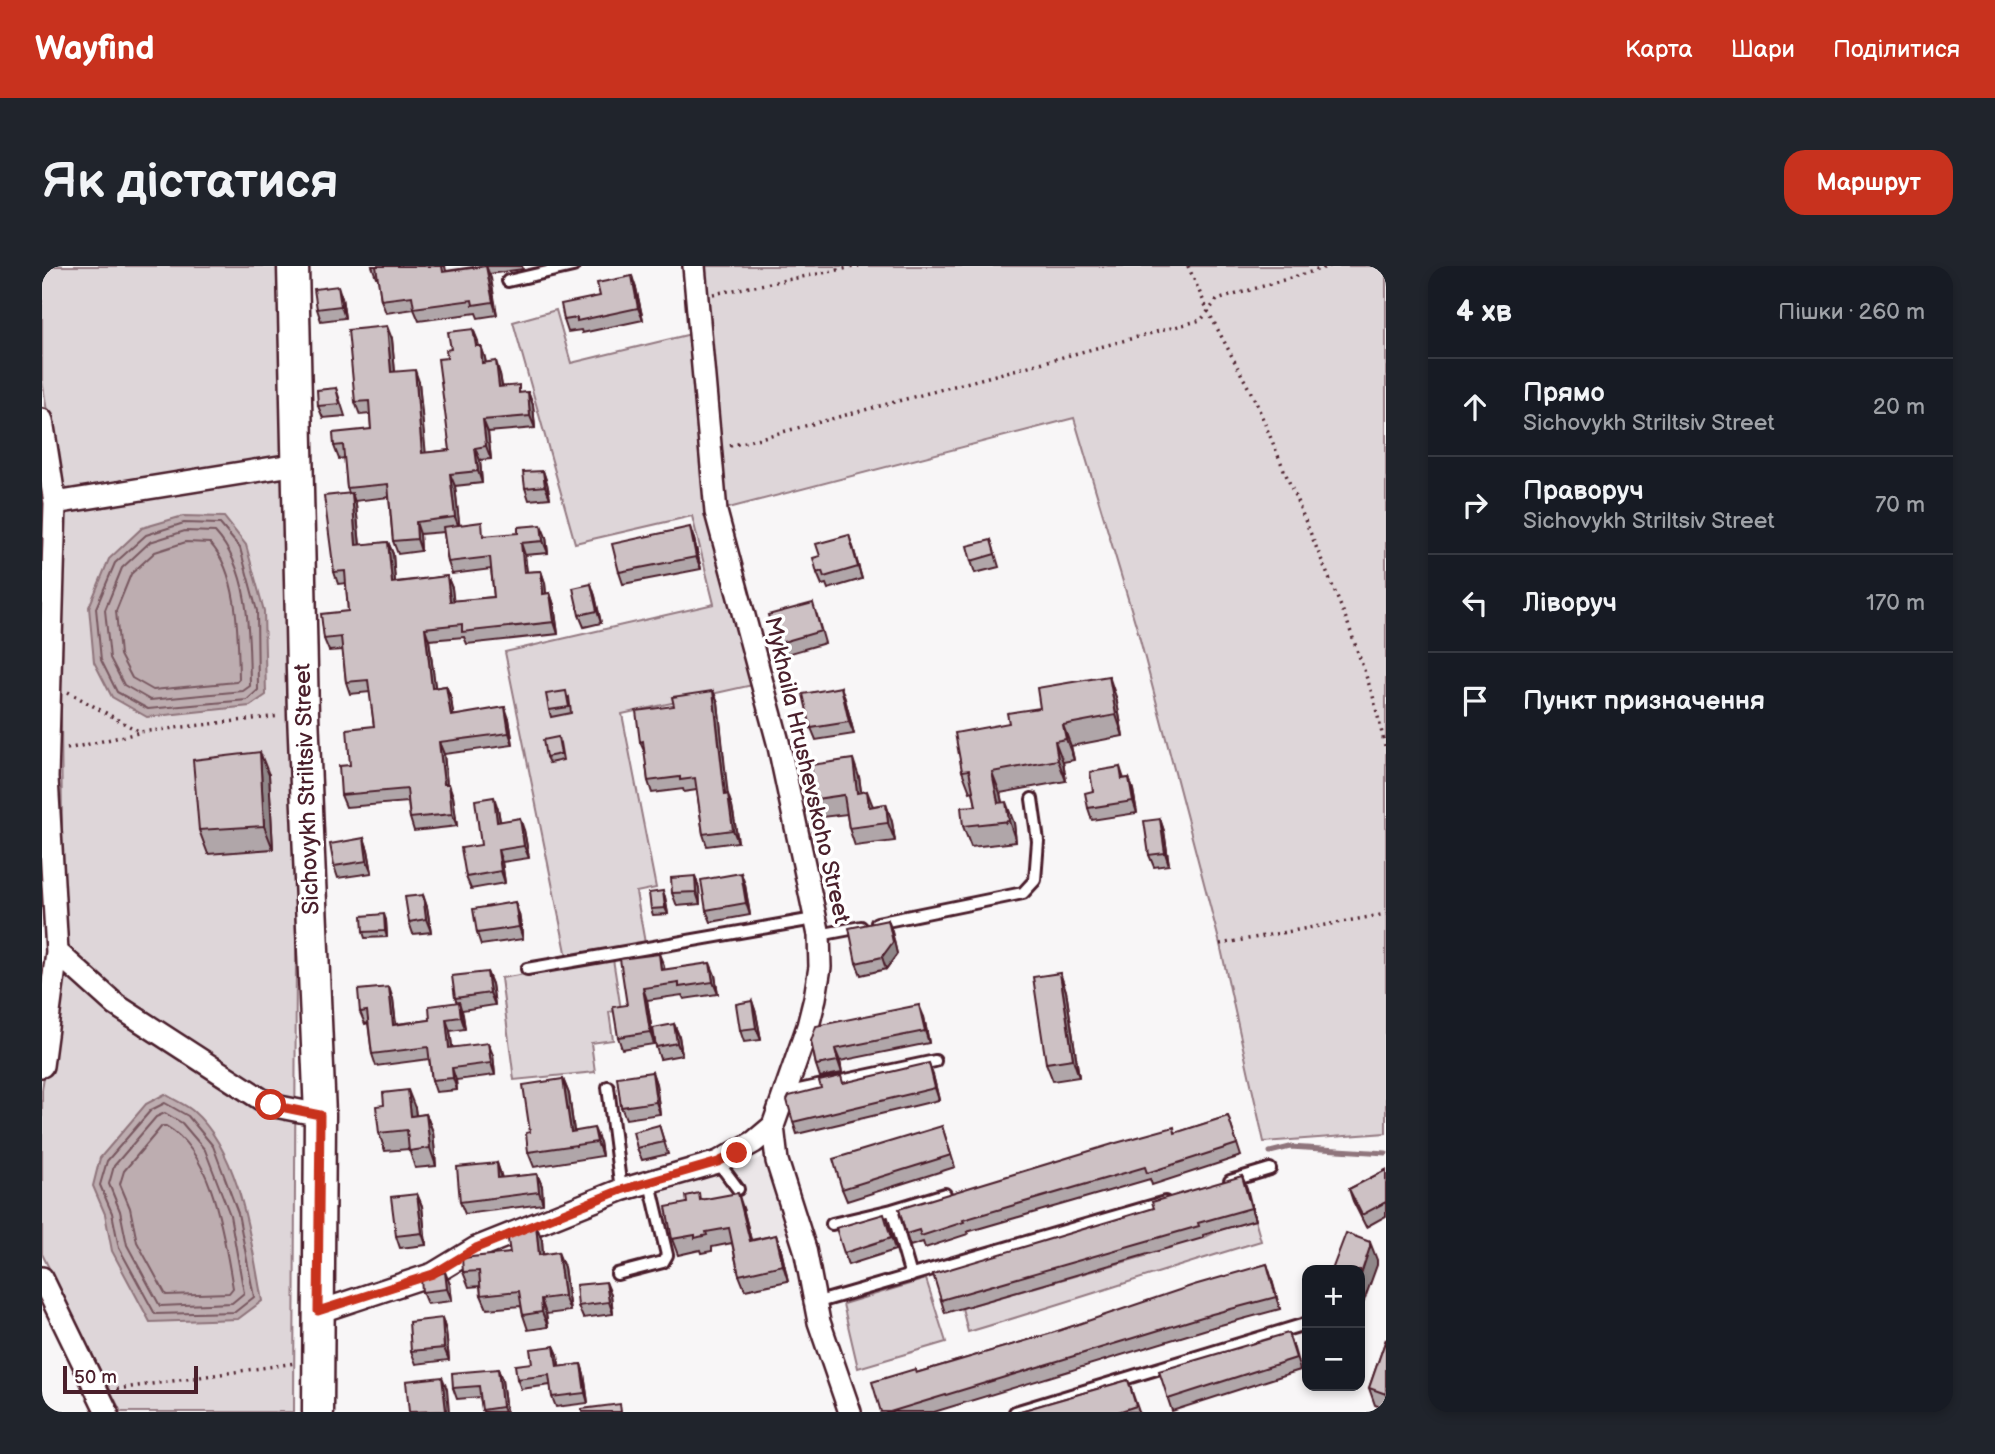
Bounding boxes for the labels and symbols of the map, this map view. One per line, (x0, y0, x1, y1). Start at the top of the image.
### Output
street label: Mykhaila Hrushevskoho Street (758, 614, 856, 926)
street label: Sichovykh Striltsiv Street (289, 663, 325, 915)
route start (255, 1089, 286, 1120)
route end (721, 1137, 752, 1168)
scale bar (63, 1363, 198, 1395)

